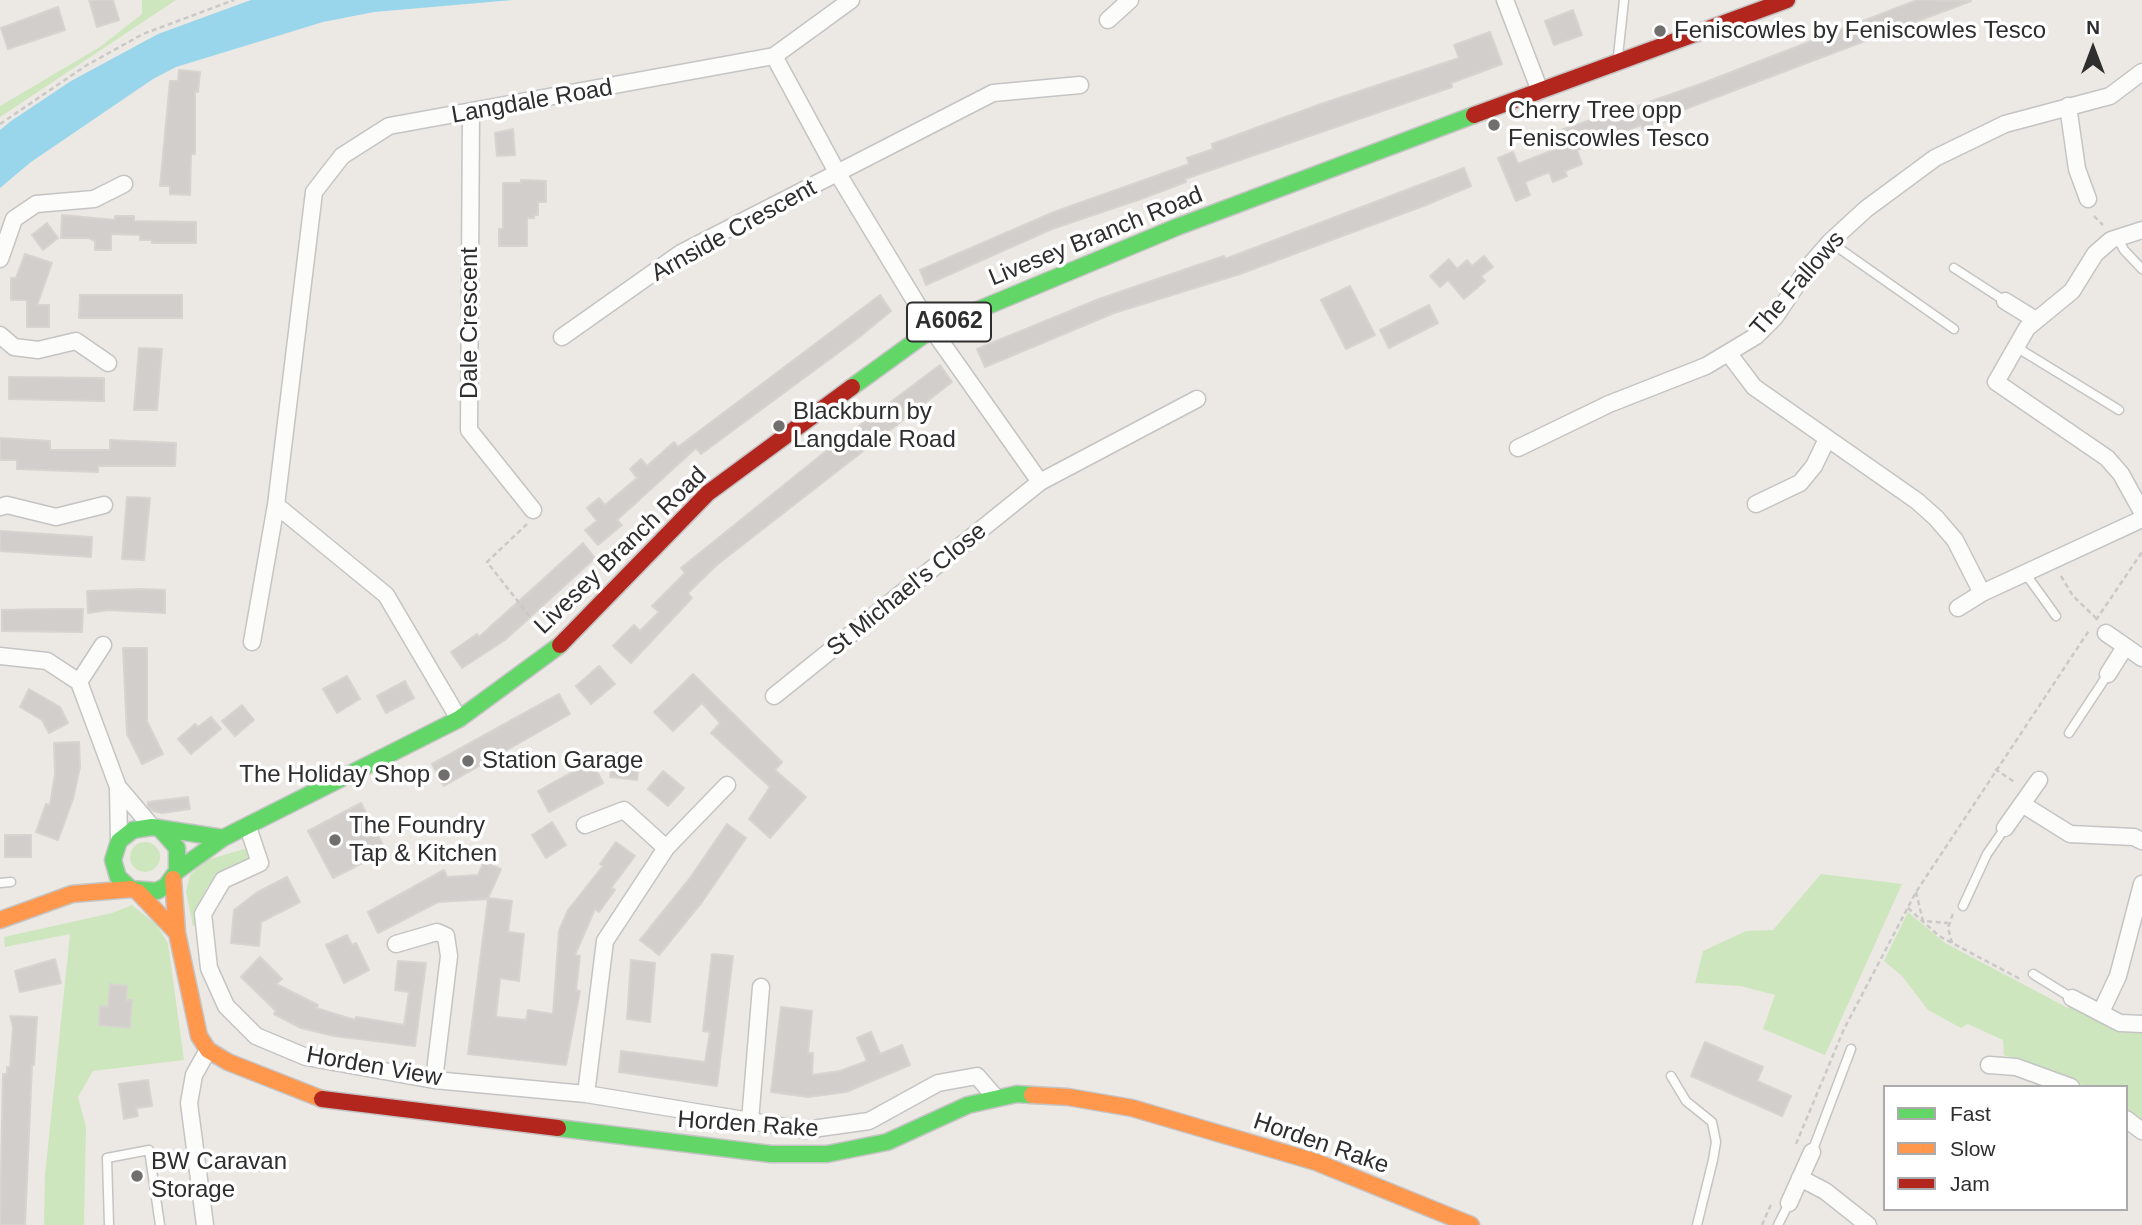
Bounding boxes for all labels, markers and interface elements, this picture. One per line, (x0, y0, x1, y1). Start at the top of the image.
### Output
north arrow (2058, 14, 2128, 84)
place label: Feniscowles by Feniscowles Tesco (1674, 17, 2046, 45)
text: N (2086, 17, 2100, 38)
marker: Feniscowles by Feniscowles Tesco (1652, 23, 1668, 39)
street label: Langdale Road (449, 74, 615, 130)
place label: Cherry Tree opp Feniscowles Tesco (1508, 97, 1709, 153)
marker: Cherry Tree opp Feniscowles Tesco (1486, 117, 1502, 133)
street label: Arnside Crescent (647, 174, 821, 288)
street label: Livesey Branch Road (985, 181, 1207, 293)
street label: The Fallows (1745, 226, 1851, 342)
street label: Dale Crescent (456, 247, 484, 399)
road number: A6062 (907, 302, 991, 342)
place label: Blackburn by Langdale Road (793, 398, 956, 454)
marker: Blackburn by Langdale Road (771, 418, 787, 434)
street label: Livesey Branch Road (529, 461, 713, 641)
street label: St Michael's Close (822, 517, 992, 663)
place label: Station Garage (482, 747, 643, 775)
marker: Station Garage (460, 753, 476, 769)
place label: The Holiday Shop (239, 761, 430, 789)
marker: The Holiday Shop (436, 767, 452, 783)
place label: The Foundry Tap & Kitchen (349, 812, 497, 868)
marker: The Foundry Tap & Kitchen (327, 832, 343, 848)
street label: Horden View (304, 1041, 444, 1093)
legend (1883, 1085, 2128, 1211)
text: Fast (1950, 1102, 1991, 1125)
street label: Horden Rake (676, 1106, 820, 1144)
street label: Horden Rake (1249, 1107, 1393, 1181)
text: Slow (1950, 1137, 1996, 1160)
place label: BW Caravan Storage (151, 1148, 287, 1204)
marker: BW Caravan Storage (129, 1168, 145, 1184)
text: Jam (1950, 1172, 1990, 1195)

